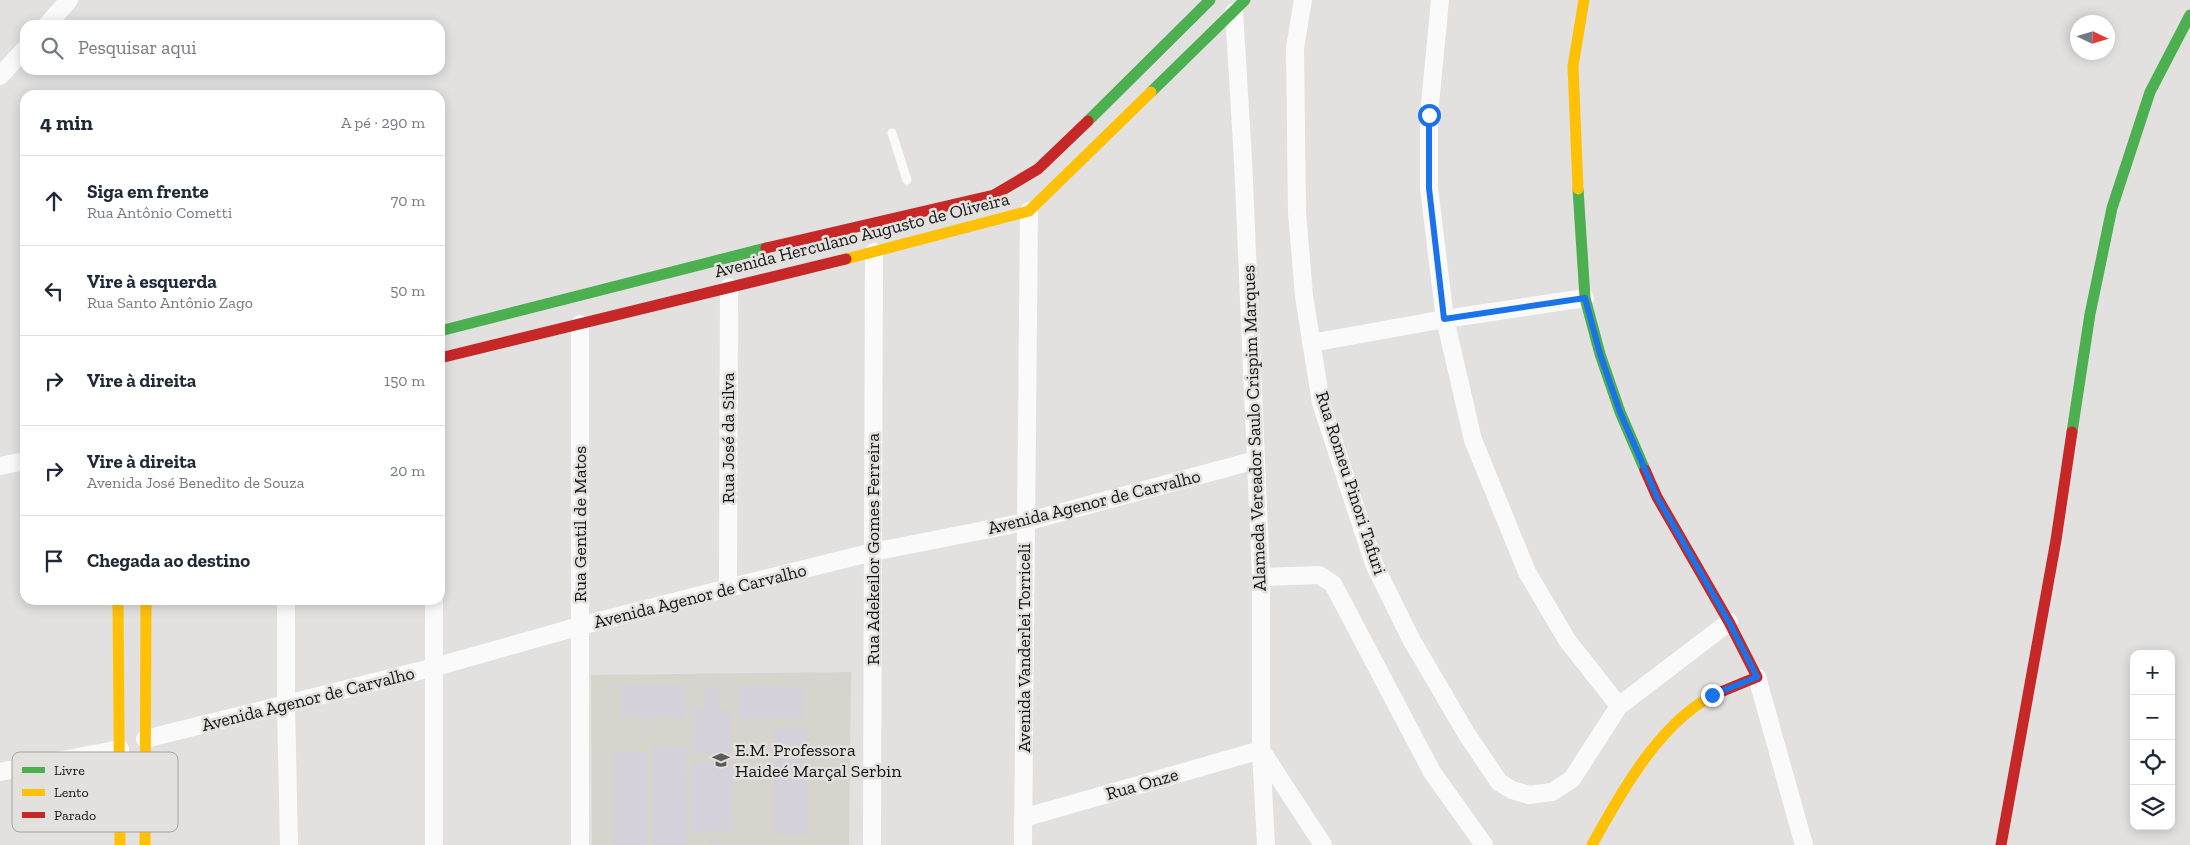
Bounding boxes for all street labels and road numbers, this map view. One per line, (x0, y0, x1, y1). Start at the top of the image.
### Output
street label: Avenida Herculano Augusto de Oliveira (712, 188, 1012, 282)
street label: Alameda Vereador Saulo Crispim Marques (1237, 264, 1271, 592)
street label: Rua José da Silva (717, 372, 739, 503)
street label: Rua Romeu Pinori Tafuri (1311, 389, 1391, 577)
street label: Rua Adekeilor Gomes Ferreira (862, 433, 884, 665)
street label: Rua Gentil de Matos (569, 446, 591, 602)
street label: Avenida Agenor de Carvalho (985, 465, 1203, 539)
street label: Avenida Vanderlei Torriceli (1013, 544, 1035, 752)
street label: Avenida Agenor de Carvalho (591, 559, 809, 633)
street label: Avenida Agenor de Carvalho (199, 662, 417, 736)
street label: Rua Onze (1103, 763, 1181, 805)

